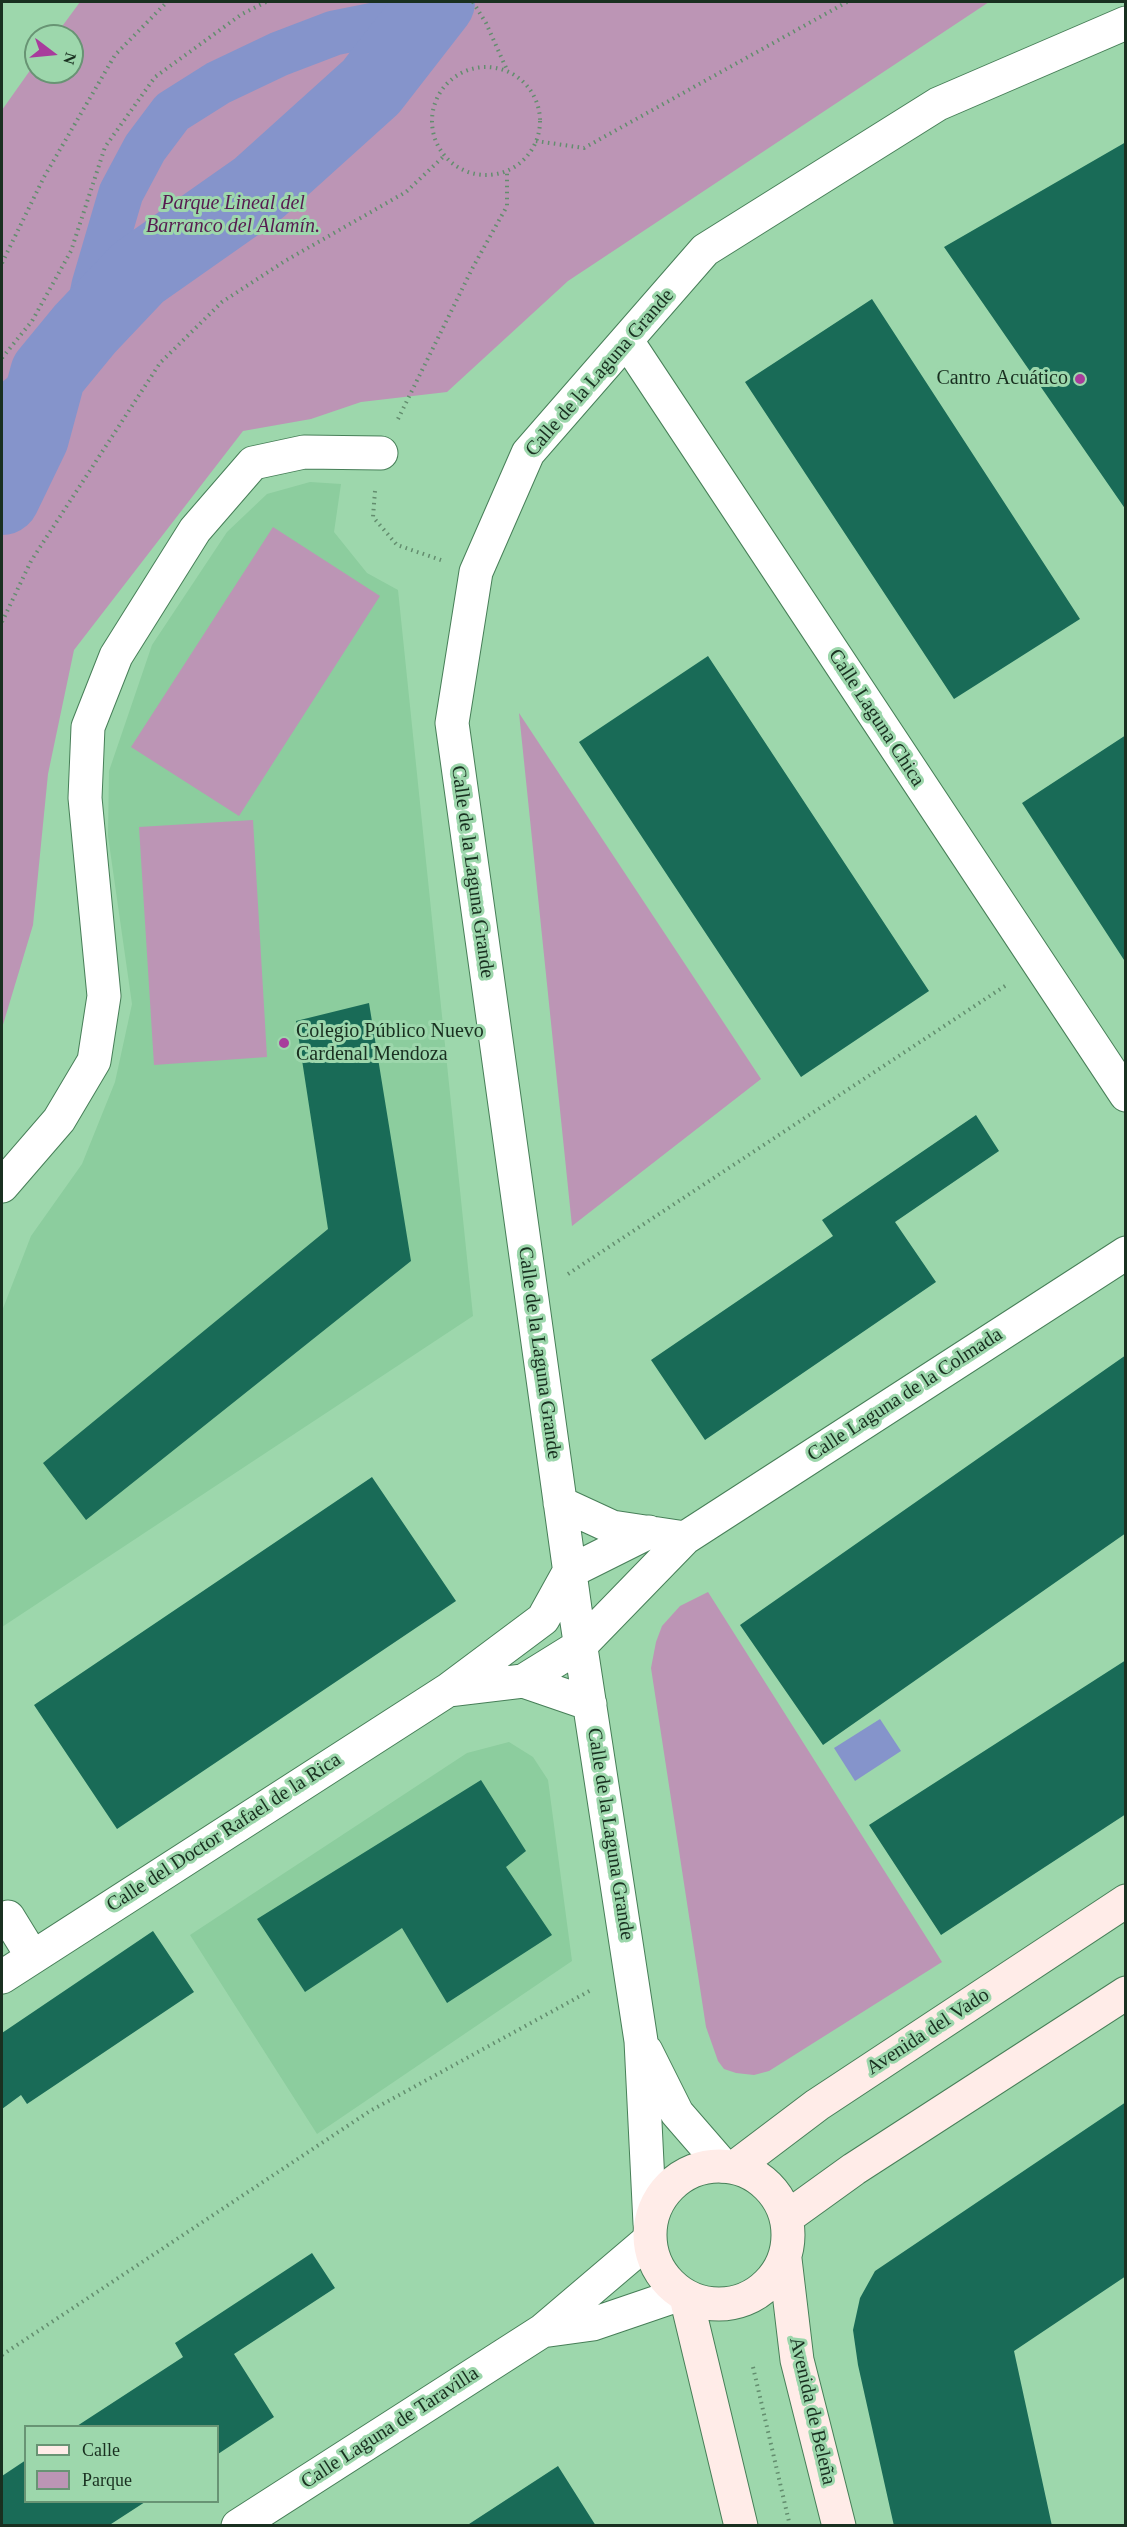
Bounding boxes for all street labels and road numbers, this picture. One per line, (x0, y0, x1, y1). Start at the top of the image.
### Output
street label: Calle de la Laguna Grande (521, 284, 679, 462)
street label: Calle Laguna Chica (823, 645, 929, 791)
street label: Calle de la Laguna Grande (445, 764, 499, 980)
street label: Calle de la Laguna Grande (512, 1245, 566, 1461)
street label: Calle Laguna de la Colmada (803, 1323, 1007, 1467)
street label: Calle de la Laguna Grande (581, 1726, 639, 1942)
street label: Calle del Doctor Rafael de la Rica (102, 1748, 346, 1918)
street label: Avenida del Vado (862, 1983, 994, 2081)
street label: Avenida de Beleña (783, 2335, 841, 2487)
street label: Calle Laguna de Taravilla (297, 2362, 483, 2494)

